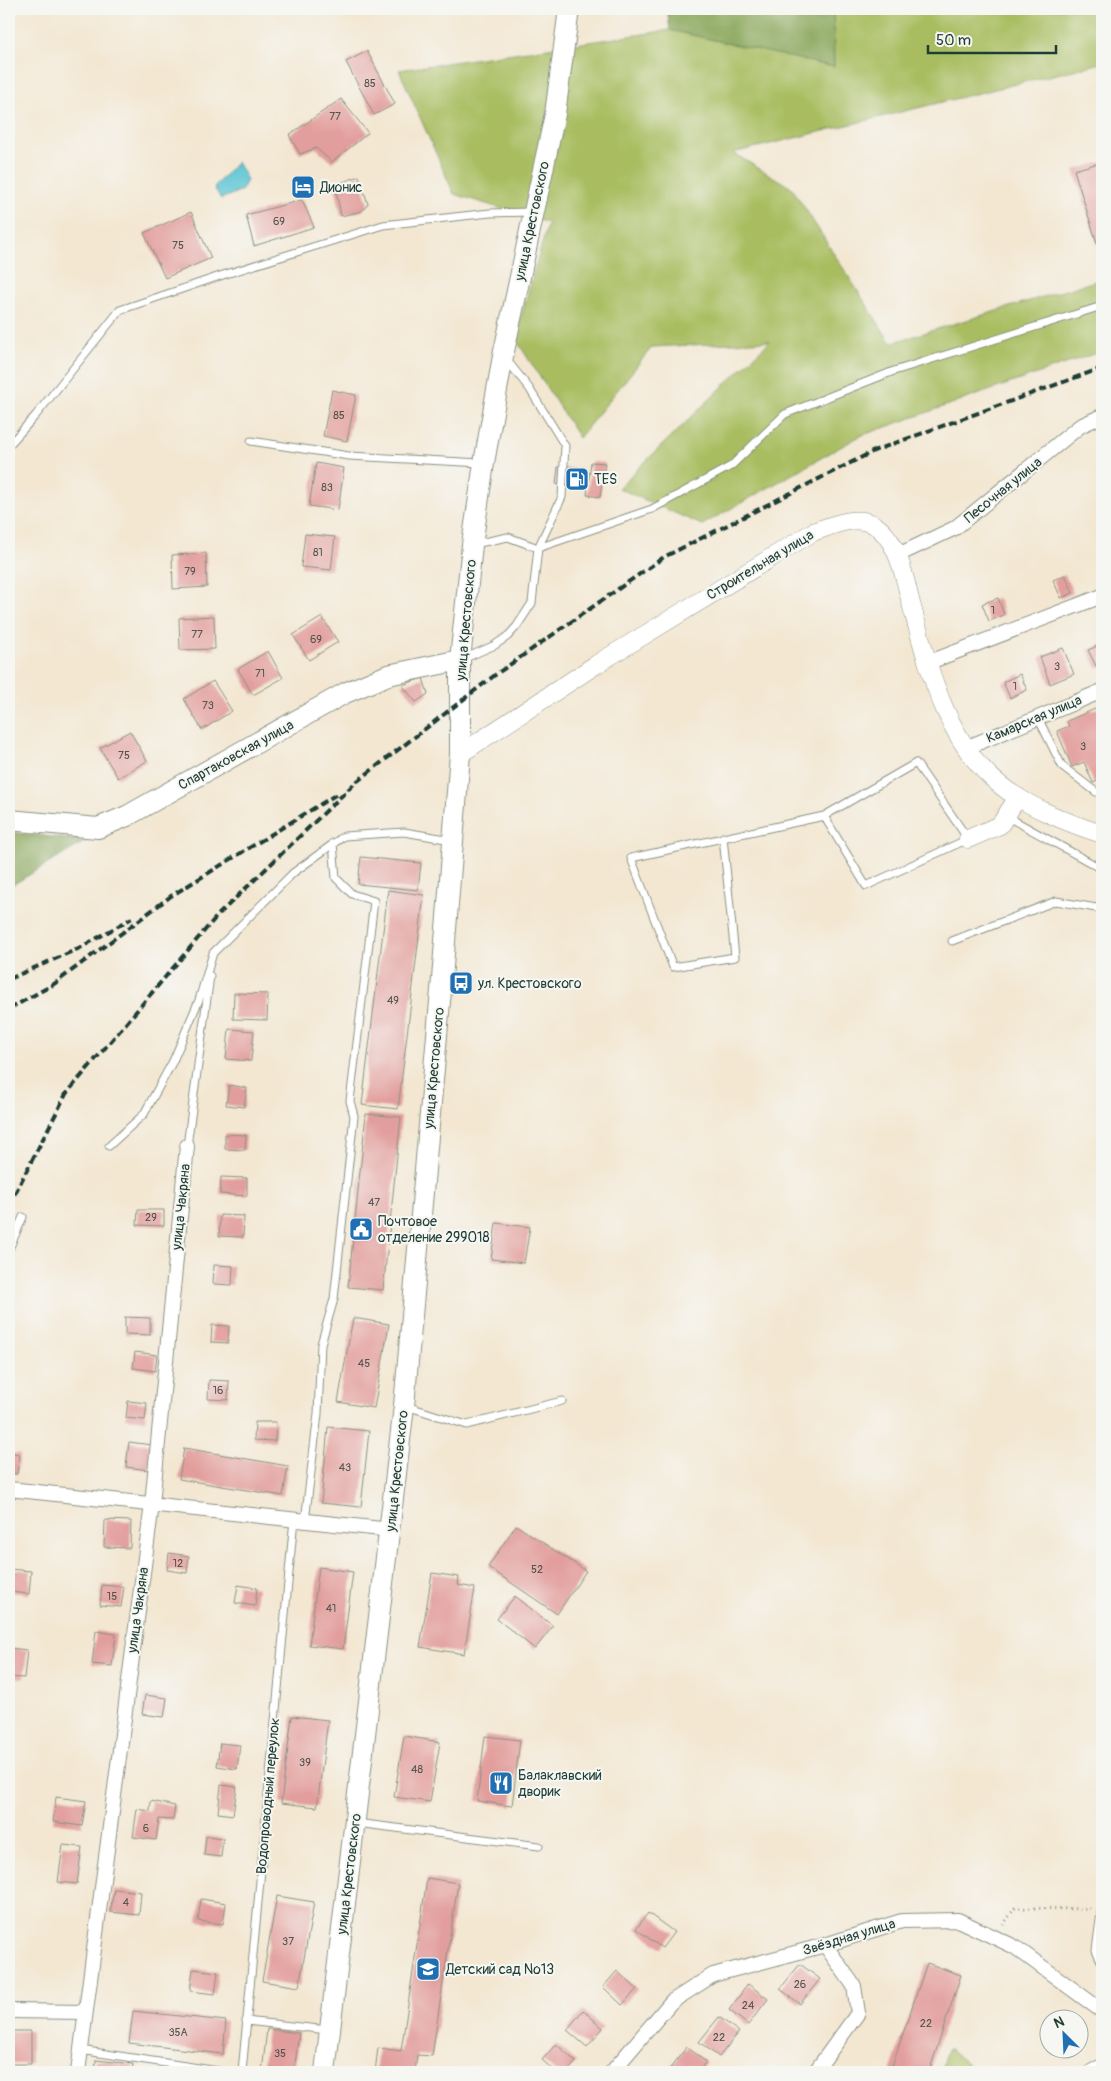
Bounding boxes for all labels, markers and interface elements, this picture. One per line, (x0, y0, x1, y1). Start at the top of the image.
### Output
scale bar (928, 22, 1056, 54)
text: 50 m (936, 31, 971, 50)
house number: 85 (364, 77, 376, 90)
house number: 77 (329, 110, 341, 123)
street label: улица Крестовского (511, 159, 553, 283)
hotel icon: Дионис (290, 174, 316, 200)
place label: Дионис (319, 179, 362, 196)
house number: 69 (273, 215, 285, 228)
house number: 75 (172, 239, 184, 252)
house number: 85 (333, 409, 345, 422)
street label: Песочная улица (961, 454, 1045, 526)
fuel station icon: TES (564, 466, 590, 492)
place label: TES (594, 471, 617, 488)
house number: 83 (321, 481, 333, 494)
street label: Строительная улица (703, 526, 817, 604)
house number: 81 (313, 546, 323, 559)
street label: улица Крестовского (452, 558, 480, 682)
house number: 79 (184, 565, 196, 578)
house number: 1 (991, 604, 995, 617)
house number: 77 (191, 628, 203, 641)
house number: 69 (310, 633, 322, 646)
house number: 3 (1054, 660, 1060, 673)
house number: 71 (255, 667, 265, 680)
house number: 1 (1013, 680, 1017, 693)
street label: Камарская улица (984, 691, 1084, 747)
house number: 73 (202, 699, 214, 712)
street label: Спартаковская улица (175, 716, 297, 794)
house number: 3 (1080, 740, 1086, 753)
house number: 75 (118, 749, 130, 762)
bus stop icon: ул. Крестовского (448, 970, 474, 996)
place label: ул. Крестовского (477, 975, 582, 992)
house number: 49 (387, 994, 399, 1007)
street label: улица Крестовского (420, 1006, 448, 1130)
street label: улица Чакряна (168, 1163, 194, 1252)
house number: 47 (368, 1196, 380, 1209)
house number: 29 (145, 1211, 157, 1224)
place label: Почтовое отделение 299018 (378, 1213, 490, 1246)
public building icon: Почтовое отделение 299018 (348, 1216, 374, 1242)
house number: 45 (358, 1357, 370, 1370)
house number: 16 (213, 1384, 223, 1397)
street label: улица Крестовского (382, 1409, 412, 1533)
house number: 43 (339, 1461, 351, 1474)
house number: 12 (173, 1557, 183, 1570)
house number: 52 (531, 1563, 543, 1576)
street label: улица Чакряна (123, 1566, 152, 1655)
house number: 15 (107, 1590, 117, 1603)
house number: 41 (326, 1602, 336, 1615)
street label: Водопроводный переулок (253, 1717, 283, 1875)
house number: 39 (299, 1756, 311, 1769)
house number: 48 (411, 1763, 423, 1776)
place label: Балаклавский дворик (518, 1767, 602, 1800)
restaurant icon: Балаклавский дворик (488, 1770, 514, 1796)
street label: улица Крестовского (333, 1812, 365, 1937)
house number: 6 (143, 1822, 149, 1835)
house number: 4 (123, 1896, 130, 1909)
street label: Звёздная улица (801, 1915, 897, 1959)
house number: 37 (282, 1935, 294, 1948)
school or university icon: Детский сад №13 (415, 1956, 441, 1982)
place label: Детский сад №13 (445, 1961, 554, 1978)
house number: 26 (794, 1978, 806, 1991)
house number: 24 (742, 1999, 755, 2012)
north arrow (1038, 2008, 1088, 2058)
text: N (1051, 2013, 1067, 2032)
house number: 22 (920, 2017, 932, 2030)
house number: 35А (168, 2026, 188, 2039)
house number: 22 (713, 2031, 725, 2044)
house number: 35 (274, 2047, 286, 2060)

